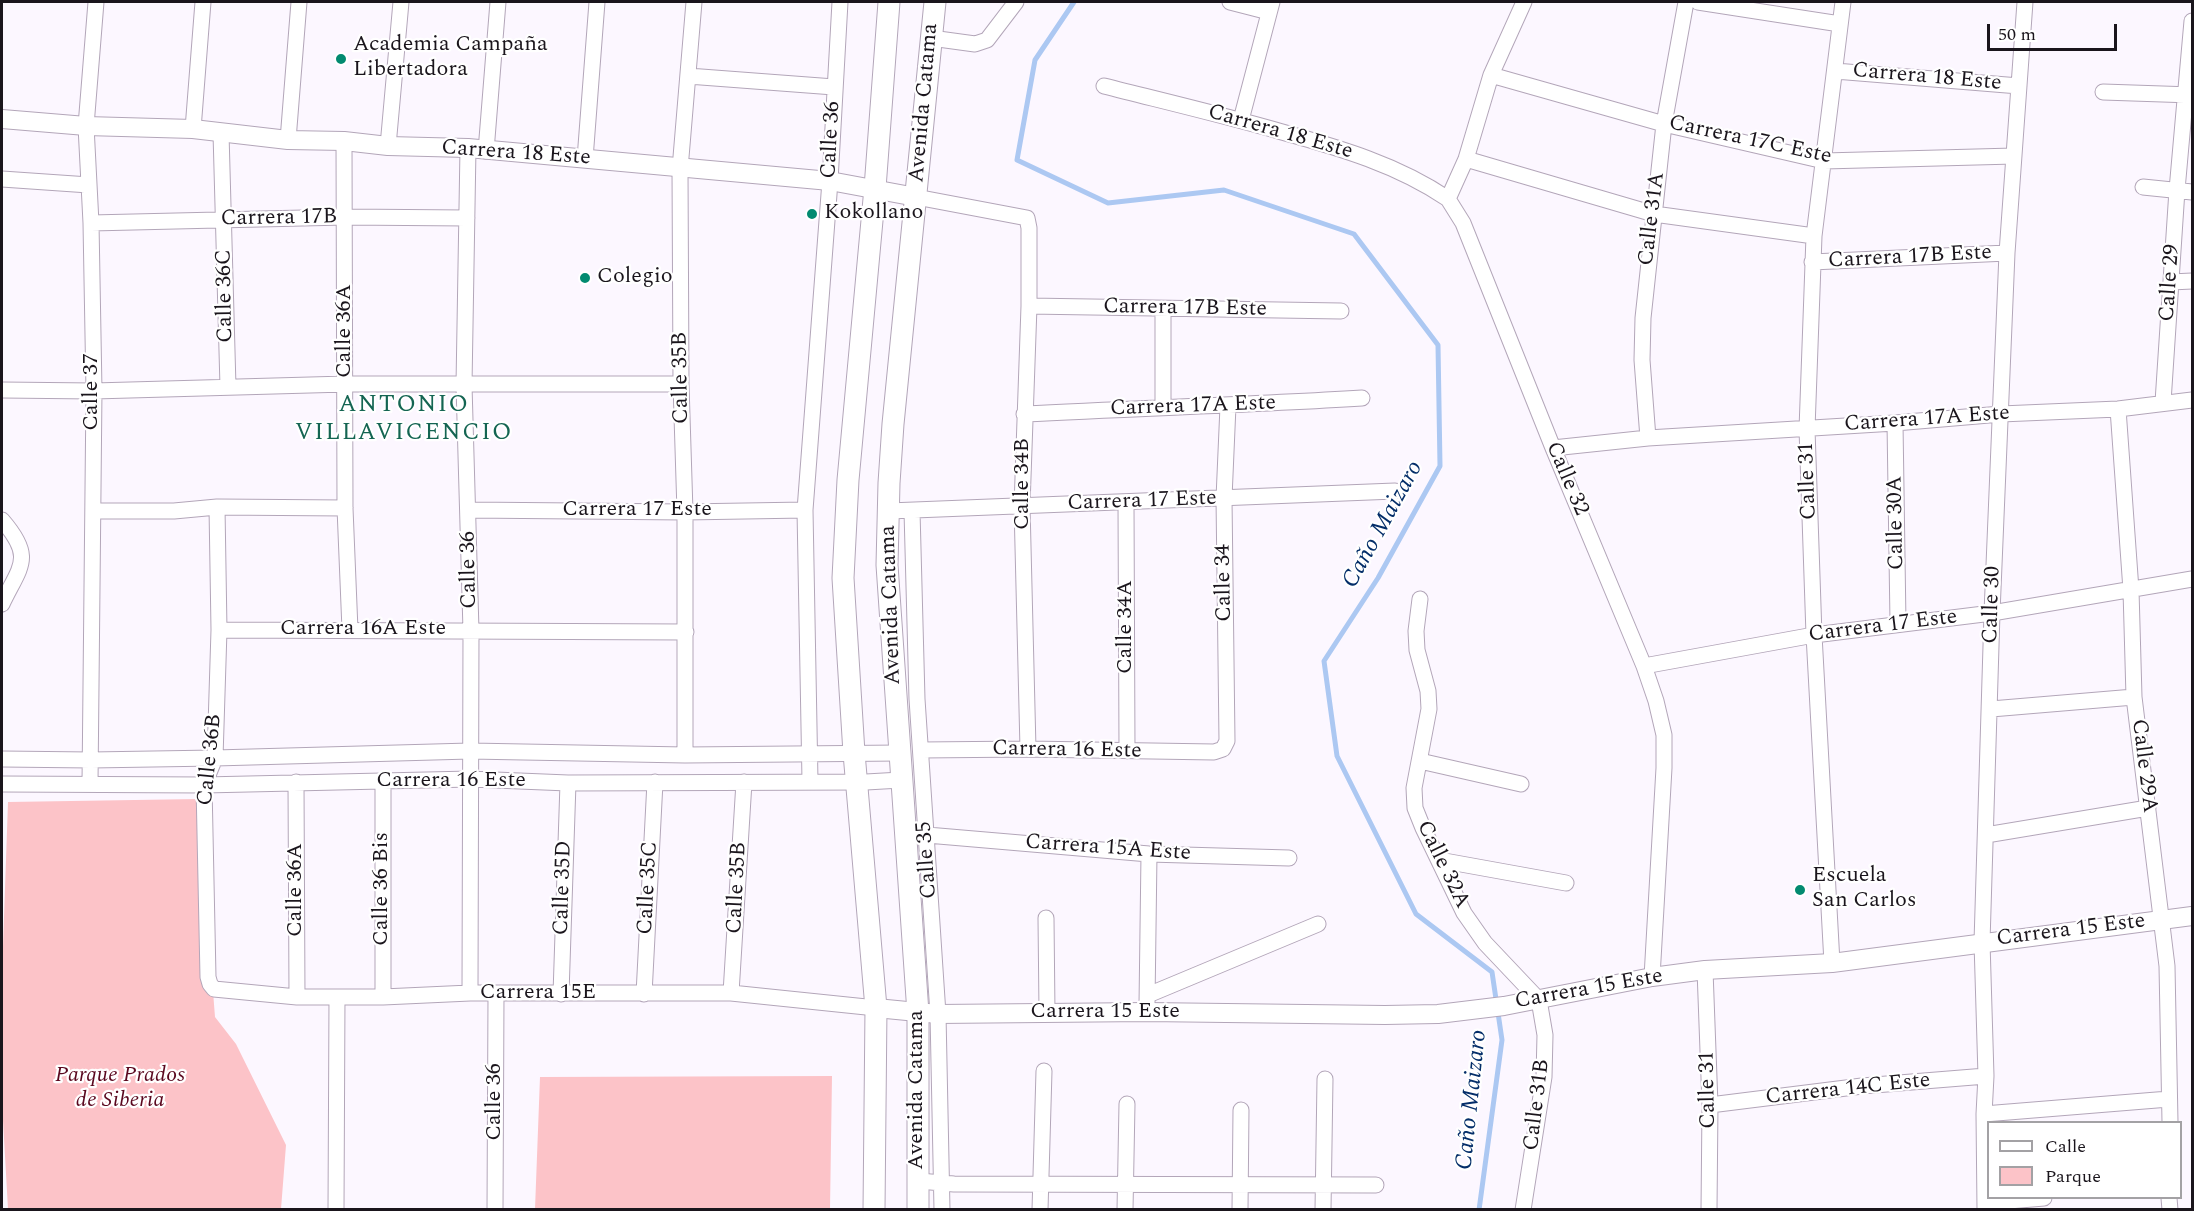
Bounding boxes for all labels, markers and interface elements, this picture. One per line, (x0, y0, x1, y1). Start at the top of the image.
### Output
scale bar (1990, 12, 2120, 50)
text: 50 m (1998, 21, 2036, 48)
street label: Avenida Catama (905, 22, 945, 184)
place label: Academia Campaña Libertadora (353, 33, 548, 84)
marker: Academia Campaña Libertadora (334, 52, 348, 66)
street label: Carrera 18 Este (1851, 58, 2003, 98)
street label: Carrera 18 Este (1204, 100, 1356, 166)
street label: Calle 36 (817, 101, 847, 179)
street label: Carrera 17C Este (1666, 111, 1834, 171)
street label: Carrera 18 Este (440, 136, 592, 172)
street label: Calle 31A (1634, 171, 1672, 267)
place label: Kokollano (824, 201, 923, 227)
street label: Carrera 17B (221, 205, 337, 233)
marker: Kokollano (805, 207, 819, 221)
street label: Carrera 17B Este (1827, 241, 1993, 275)
street label: Calle 29 (2155, 243, 2187, 323)
street label: Calle 36C (212, 249, 240, 343)
place label: Colegio (597, 265, 673, 291)
marker: Colegio (578, 271, 592, 285)
street label: Calle 36A (333, 284, 359, 378)
street label: Carrera 17B Este (1103, 294, 1267, 324)
street label: Calle 35B (668, 332, 696, 424)
street label: Calle 37 (80, 353, 106, 431)
street label: Carrera 17A Este (1110, 391, 1276, 423)
district label: ANTONIO VILLAVICENCIO (295, 392, 513, 448)
street label: Carrera 17A Este (1843, 401, 2011, 439)
street label: Calle 34B (1011, 438, 1037, 530)
street label: Calle 32 (1539, 438, 1593, 520)
street label: Calle 31 (1794, 442, 1824, 520)
water label: Caño Maizaro (1337, 456, 1431, 594)
street label: Calle 30A (1883, 476, 1911, 570)
street label: Carrera 17 Este (1067, 486, 1217, 518)
street label: Carrera 17 Este (562, 498, 712, 524)
street label: Avenida Catama (876, 525, 908, 685)
street label: Calle 36 (456, 531, 484, 609)
street label: Calle 34 (1211, 544, 1239, 622)
street label: Calle 30 (1978, 566, 2008, 644)
street label: Calle 34A (1114, 580, 1140, 674)
street label: Carrera 17 Este (1807, 605, 1959, 649)
street label: Carrera 16A Este (280, 617, 446, 643)
street label: Calle 36B (193, 713, 229, 807)
street label: Calle 29A (2124, 718, 2162, 814)
street label: Carrera 16 Este (992, 736, 1142, 766)
street label: Carrera 16 Este (376, 769, 526, 795)
street label: Calle 32A (1409, 817, 1475, 913)
street label: Calle 35 (912, 820, 944, 900)
street label: Carrera 15A Este (1024, 830, 1192, 868)
street label: Calle 36 Bis (370, 832, 396, 946)
street label: Calle 35D (549, 840, 579, 936)
street label: Calle 35C (633, 841, 665, 935)
street label: Calle 35B (722, 841, 754, 935)
street label: Calle 36A (284, 843, 310, 937)
place label: Escuela San Carlos (1812, 864, 1916, 915)
marker: Escuela San Carlos (1793, 883, 1807, 897)
street label: Carrera 15 Este (1995, 909, 2147, 953)
street label: Carrera 15 Este (1513, 964, 1665, 1016)
street label: Carrera 15E (480, 981, 596, 1007)
street label: Carrera 15 Este (1030, 1000, 1180, 1026)
street label: Avenida Catama (905, 1010, 931, 1170)
water label: Caño Maizaro (1451, 1028, 1495, 1172)
street label: Calle 31 (1695, 1051, 1723, 1129)
street label: Calle 31B (1519, 1058, 1557, 1152)
street label: Calle 36 (483, 1063, 509, 1141)
park label: Parque Prados de Siberia (55, 1064, 185, 1116)
street label: Carrera 14C Este (1764, 1068, 1932, 1112)
legend (1987, 1121, 2182, 1199)
text: Calle (2045, 1133, 2086, 1160)
text: Parque (2045, 1163, 2101, 1190)

